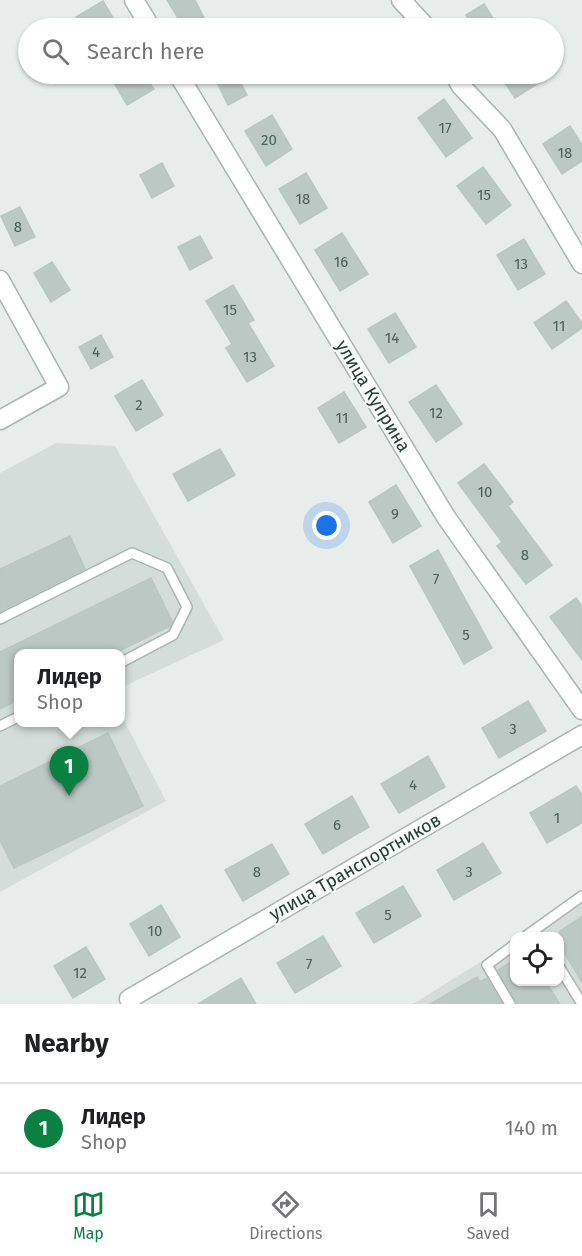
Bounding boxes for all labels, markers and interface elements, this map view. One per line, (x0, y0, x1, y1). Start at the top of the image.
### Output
search box (18, 18, 564, 84)
icon: search (39, 35, 72, 68)
text: Search here (87, 38, 205, 65)
house number: 17 (438, 119, 452, 137)
house number: 20 (261, 131, 277, 149)
house number: 18 (558, 144, 572, 162)
house number: 15 (477, 186, 491, 204)
house number: 18 (296, 190, 310, 208)
house number: 8 (14, 218, 22, 236)
house number: 16 (334, 253, 348, 271)
house number: 13 (514, 255, 528, 273)
house number: 15 (223, 301, 237, 319)
house number: 11 (553, 317, 565, 335)
house number: 14 (385, 329, 399, 347)
street label: улица Куприна (331, 336, 415, 456)
house number: 4 (92, 343, 100, 361)
house number: 13 (243, 348, 257, 366)
house number: 2 (135, 396, 143, 414)
house number: 12 (429, 404, 443, 422)
house number: 11 (336, 409, 348, 427)
house number: 10 (478, 483, 492, 501)
house number: 9 (391, 505, 399, 523)
your location (312, 511, 341, 540)
house number: 8 (521, 546, 529, 564)
house number: 7 (433, 570, 440, 588)
house number: 5 (462, 626, 470, 644)
popup (14, 649, 125, 727)
text: Лидер (37, 663, 102, 690)
text: Shop (37, 690, 83, 714)
house number: 3 (509, 720, 517, 738)
pin: 1 (50, 746, 88, 796)
house number: 4 (409, 776, 417, 794)
street label: улица Транспортников (265, 809, 445, 925)
house number: 1 (554, 809, 560, 827)
house number: 6 (333, 816, 341, 834)
house number: 8 (253, 863, 261, 881)
house number: 3 (465, 863, 473, 881)
house number: 5 (384, 906, 392, 924)
house number: 10 (148, 922, 162, 940)
map controls (510, 932, 564, 986)
button: locate (510, 932, 564, 986)
house number: 7 (306, 955, 313, 973)
house number: 12 (73, 964, 87, 982)
text: Nearby (24, 1028, 109, 1059)
text: Лидер (81, 1103, 146, 1130)
text: 1 (39, 1116, 48, 1140)
text: 140 m (505, 1116, 558, 1140)
text: Shop (81, 1130, 127, 1154)
tab: Map (72, 1188, 105, 1243)
tab: Directions (249, 1188, 323, 1243)
tab: Saved (467, 1188, 510, 1243)

